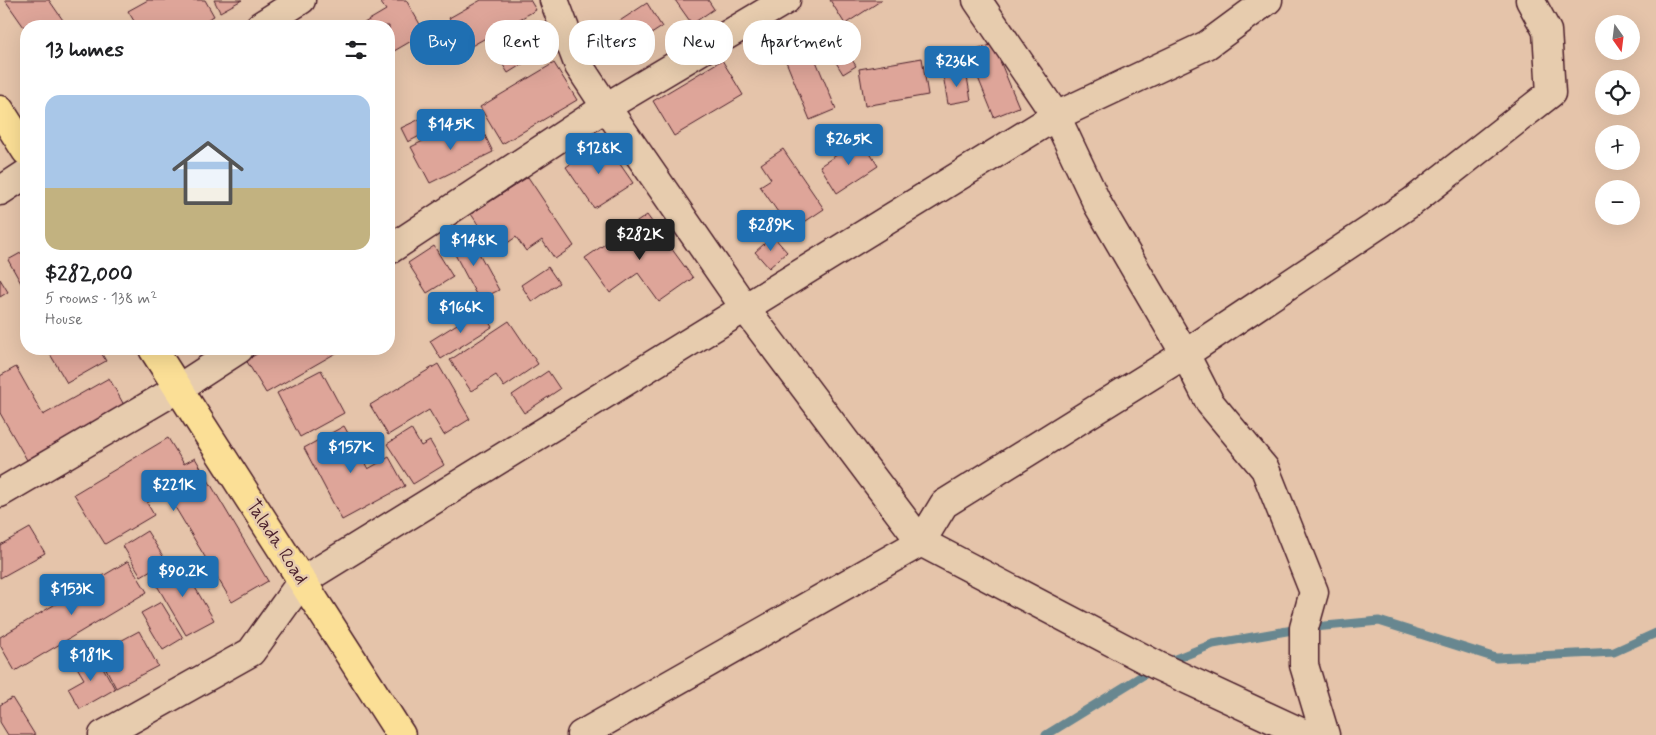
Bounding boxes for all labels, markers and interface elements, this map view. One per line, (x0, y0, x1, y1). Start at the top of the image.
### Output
north arrow (1595, 15, 1640, 60)
map controls (1595, 15, 1640, 225)
chip: Buy (410, 20, 475, 65)
chip: Rent (485, 20, 559, 65)
chip: Filters (569, 20, 655, 65)
chip: New (665, 20, 733, 65)
chip: Apartment (743, 20, 861, 65)
text: 13 homes (45, 36, 124, 64)
icon: filters (342, 36, 370, 64)
pin: $236K (922, 46, 992, 88)
text: $236K (936, 51, 978, 72)
button: locate (1595, 70, 1640, 115)
pin: $145K (416, 108, 486, 151)
text: $145K (428, 114, 474, 135)
pin: $265K (814, 124, 884, 166)
button: + (1595, 125, 1640, 170)
icon: home (163, 128, 253, 218)
text: $265K (826, 129, 872, 150)
pin: $128K (564, 132, 634, 175)
text: $128K (577, 138, 621, 159)
button: − (1595, 180, 1640, 225)
pin: $289K (736, 210, 806, 252)
text: $289K (748, 215, 794, 236)
pin: $282K (605, 218, 675, 261)
pin: $148K (439, 224, 509, 267)
text: $282K (617, 224, 663, 245)
text: $148K (451, 230, 497, 251)
text: $282,000 (45, 260, 133, 288)
text: 5 rooms · 138 m² (45, 288, 157, 309)
pin: $166K (426, 292, 496, 334)
text: $166K (439, 297, 483, 318)
text: House (45, 309, 83, 330)
pin: $157K (316, 432, 386, 474)
text: $157K (328, 437, 374, 458)
pin: $221K (139, 470, 209, 512)
text: $221K (152, 475, 196, 496)
street label: Talada Road (240, 495, 314, 589)
pin: $90.2K (142, 556, 224, 598)
text: $90.2K (159, 561, 207, 582)
pin: $153K (37, 574, 107, 616)
text: $153K (51, 579, 93, 600)
pin: $181K (56, 640, 126, 682)
text: $181K (70, 645, 112, 666)

